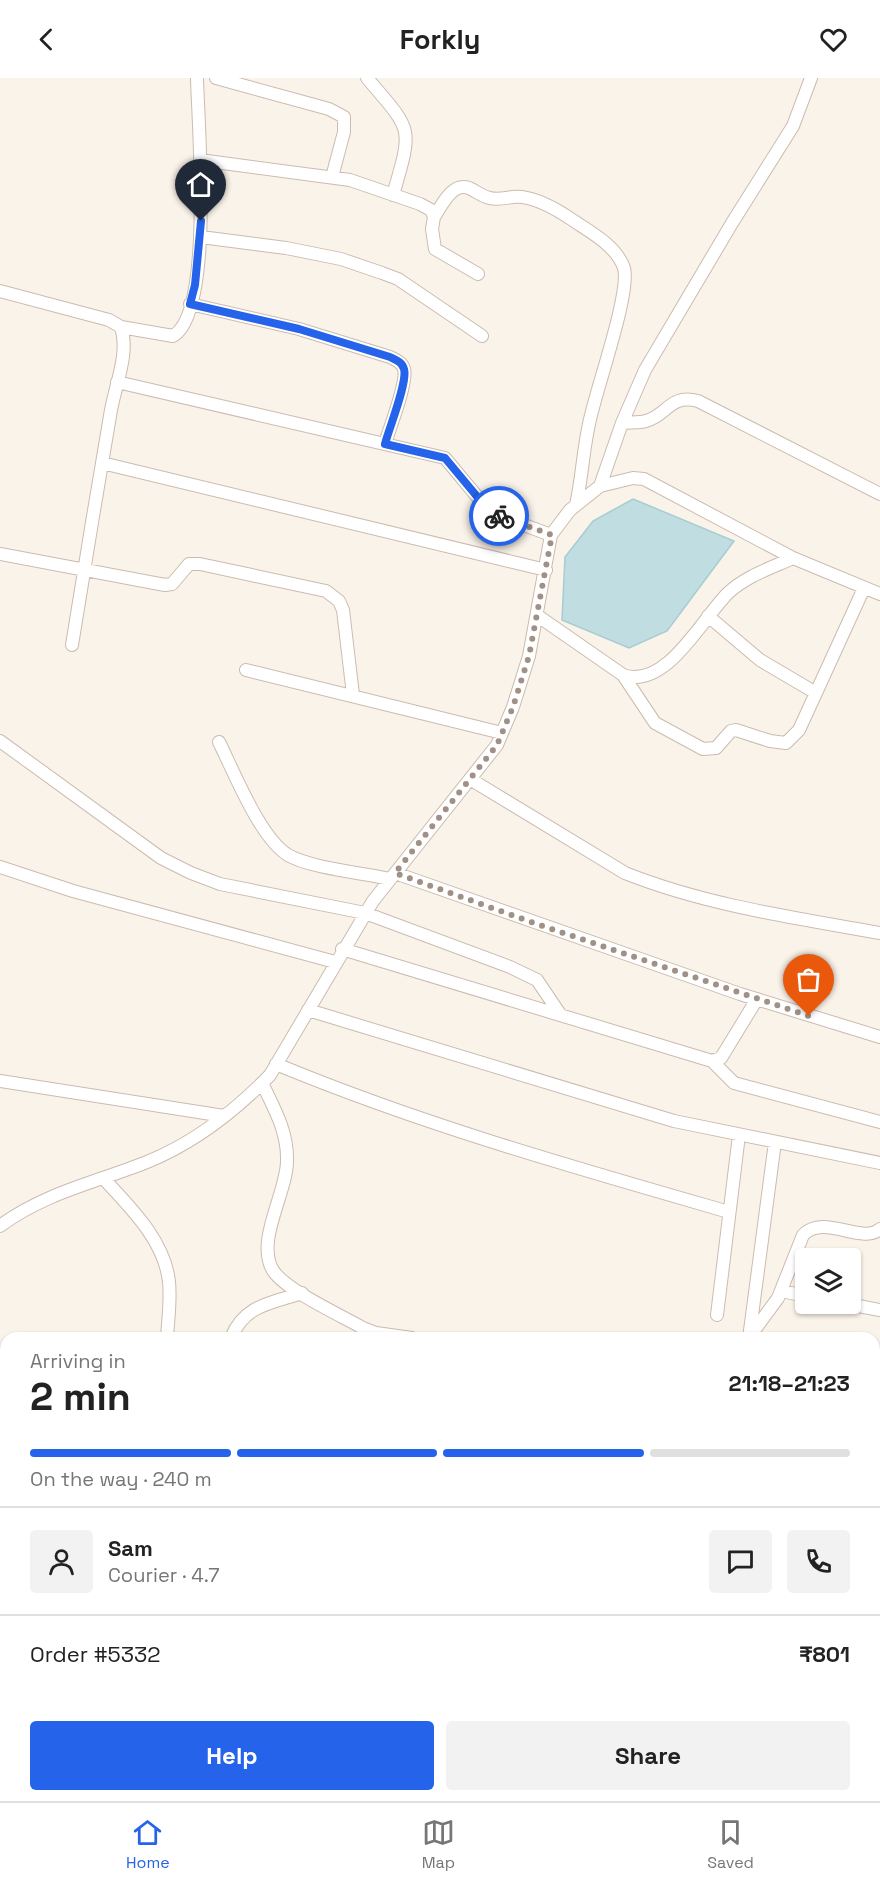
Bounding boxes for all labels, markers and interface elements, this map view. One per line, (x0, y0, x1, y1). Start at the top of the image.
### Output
text: Forkly (400, 22, 480, 57)
icon: back (30, 23, 63, 56)
icon: heart (817, 23, 850, 56)
pin (175, 159, 226, 221)
icon: home (184, 168, 217, 201)
courier (469, 486, 529, 546)
icon: bike (483, 500, 516, 533)
pin (783, 954, 834, 1016)
icon: bag (792, 963, 825, 996)
map controls (795, 1248, 861, 1314)
button: layers (795, 1248, 861, 1314)
text: Arriving in (30, 1348, 126, 1374)
text: 21:18–21:23 (728, 1369, 850, 1397)
text: 2 min (30, 1372, 131, 1421)
text: On the way · 240 m (30, 1466, 212, 1492)
button: person (30, 1530, 93, 1593)
button: chat (709, 1530, 772, 1593)
button: phone (787, 1530, 850, 1593)
text: Sam (108, 1534, 153, 1562)
text: Courier · 4.7 (108, 1562, 219, 1588)
text: Order #5332 (30, 1640, 161, 1668)
text: ₹801 (799, 1640, 850, 1668)
button: Help (30, 1721, 434, 1790)
button: Share (446, 1721, 850, 1790)
tab: Home (126, 1816, 170, 1873)
tab: Map (422, 1816, 455, 1873)
tab: Saved (707, 1816, 754, 1873)

